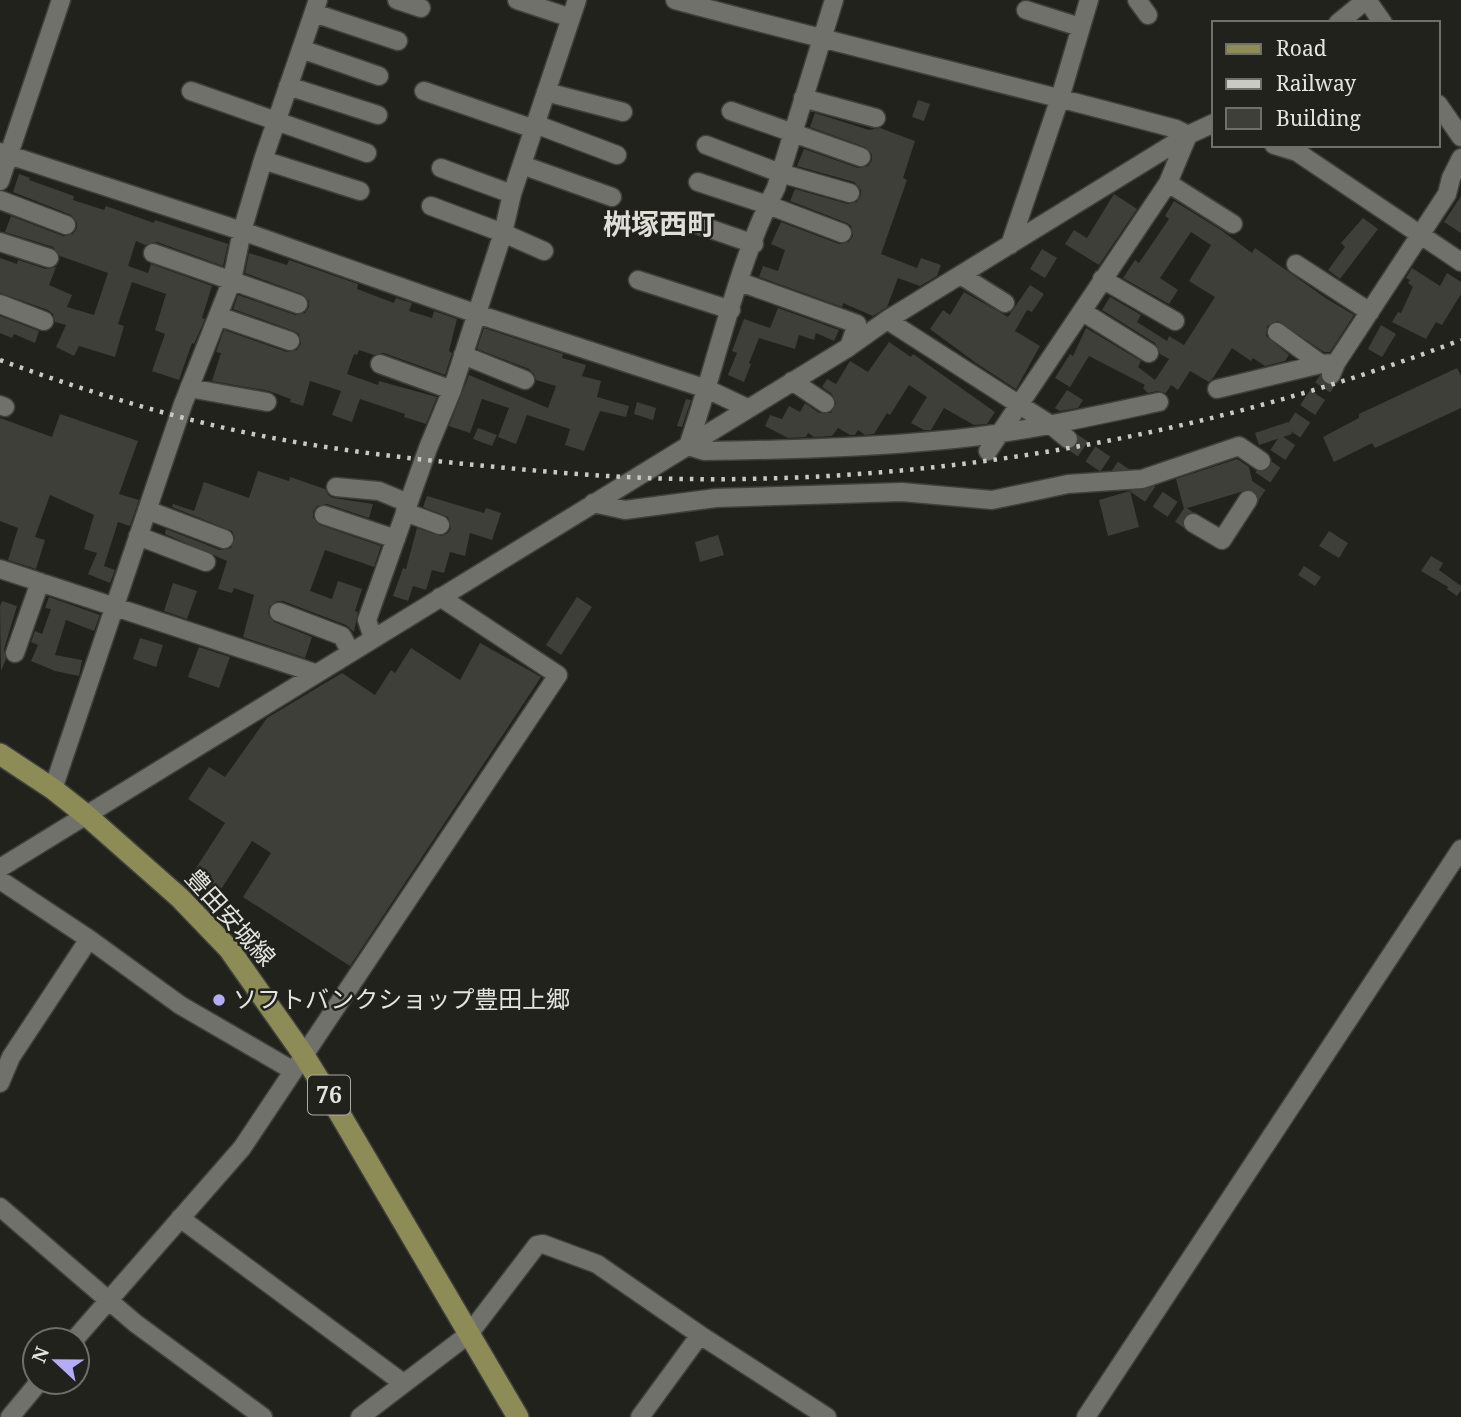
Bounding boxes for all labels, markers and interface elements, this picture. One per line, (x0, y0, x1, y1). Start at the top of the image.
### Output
legend (1212, 21, 1440, 147)
text: Road (1276, 34, 1327, 62)
text: Railway (1276, 69, 1356, 97)
text: Building (1276, 104, 1361, 132)
district label: 桝塚西町 (603, 204, 715, 242)
street label: 豊田安城線 (179, 861, 284, 973)
place label: ソフトバンクショップ豊田上郷 (233, 982, 570, 1015)
marker: ソフトバンクショップ豊田上郷 (211, 992, 227, 1008)
road number: 76 (308, 1076, 350, 1114)
north arrow (21, 1326, 91, 1396)
text: N (25, 1343, 55, 1366)

